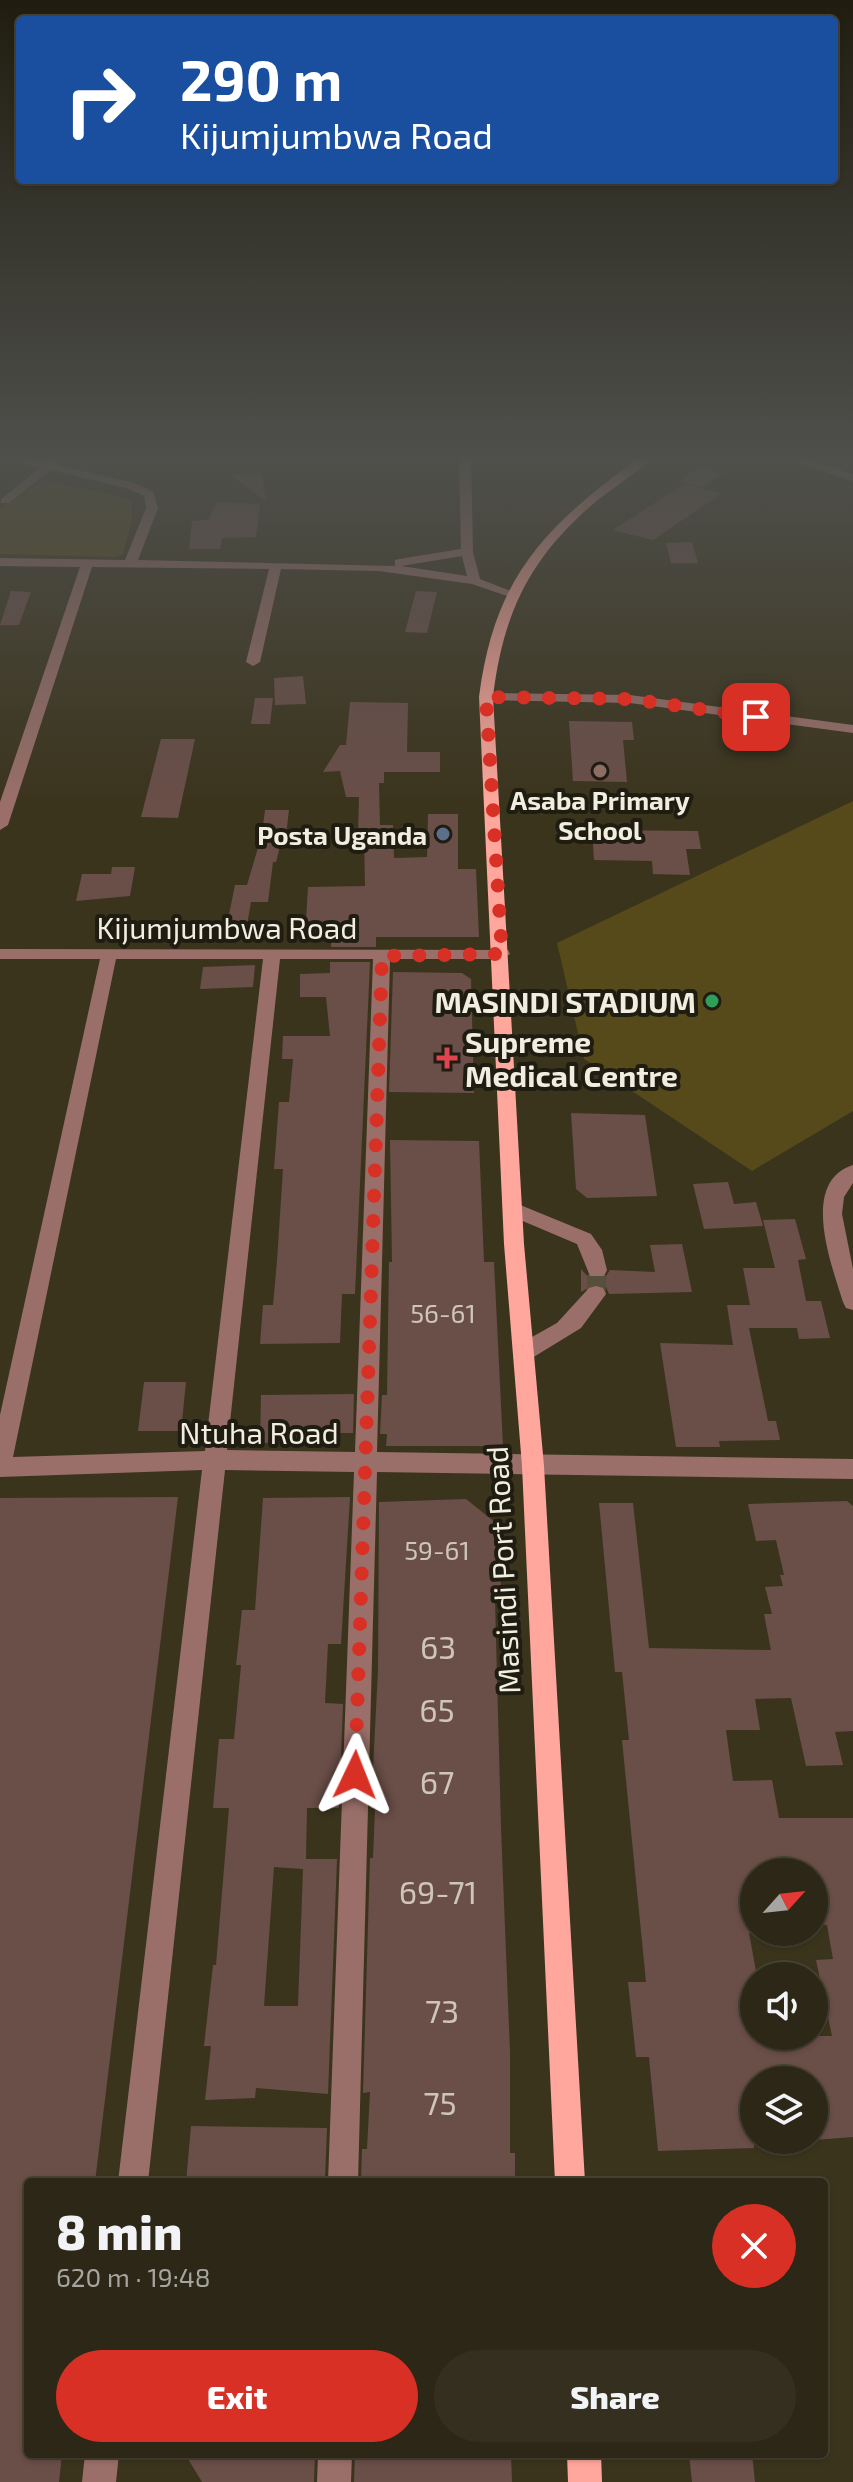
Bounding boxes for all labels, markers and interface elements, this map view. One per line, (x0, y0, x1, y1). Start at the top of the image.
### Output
text: 290 m (180, 45, 342, 112)
icon: right (48, 48, 152, 152)
text: Kijumjumbwa Road (180, 113, 493, 156)
pin (722, 683, 790, 751)
icon: arrive (734, 695, 778, 739)
marker: Asaba Primary School (591, 762, 609, 780)
place label: Asaba Primary School (510, 784, 690, 845)
place label: Posta Uganda (257, 819, 427, 850)
marker: Posta Uganda (434, 825, 452, 843)
street label: Kijumjumbwa Road (97, 909, 357, 945)
place label: MASINDI STADIUM (434, 983, 696, 1019)
marker: MASINDI STADIUM (703, 992, 721, 1010)
place label: Supreme Medical Centre (465, 1023, 678, 1093)
marker: Supreme Medical Centre (436, 1047, 458, 1069)
house number: 56-61 (410, 1297, 476, 1328)
street label: Ntuha Road (179, 1414, 339, 1450)
street label: Masindi Port Road (478, 1445, 526, 1695)
house number: 59-61 (404, 1534, 470, 1565)
house number: 63 (420, 1627, 456, 1665)
house number: 65 (419, 1690, 455, 1728)
position arrow (313, 1733, 397, 1817)
house number: 67 (420, 1762, 454, 1800)
north arrow (740, 1858, 828, 1946)
map controls (740, 1858, 828, 2154)
house number: 69-71 (399, 1872, 477, 1910)
button: sound (740, 1962, 828, 2050)
house number: 73 (425, 1991, 459, 2029)
button: layers (740, 2066, 828, 2154)
house number: 75 (423, 2083, 457, 2121)
text: 8 min (56, 2202, 182, 2260)
button: close (712, 2204, 796, 2288)
text: 620 m · 19:48 (56, 2261, 211, 2292)
button: Exit (56, 2350, 418, 2442)
button: Share (434, 2350, 796, 2442)

